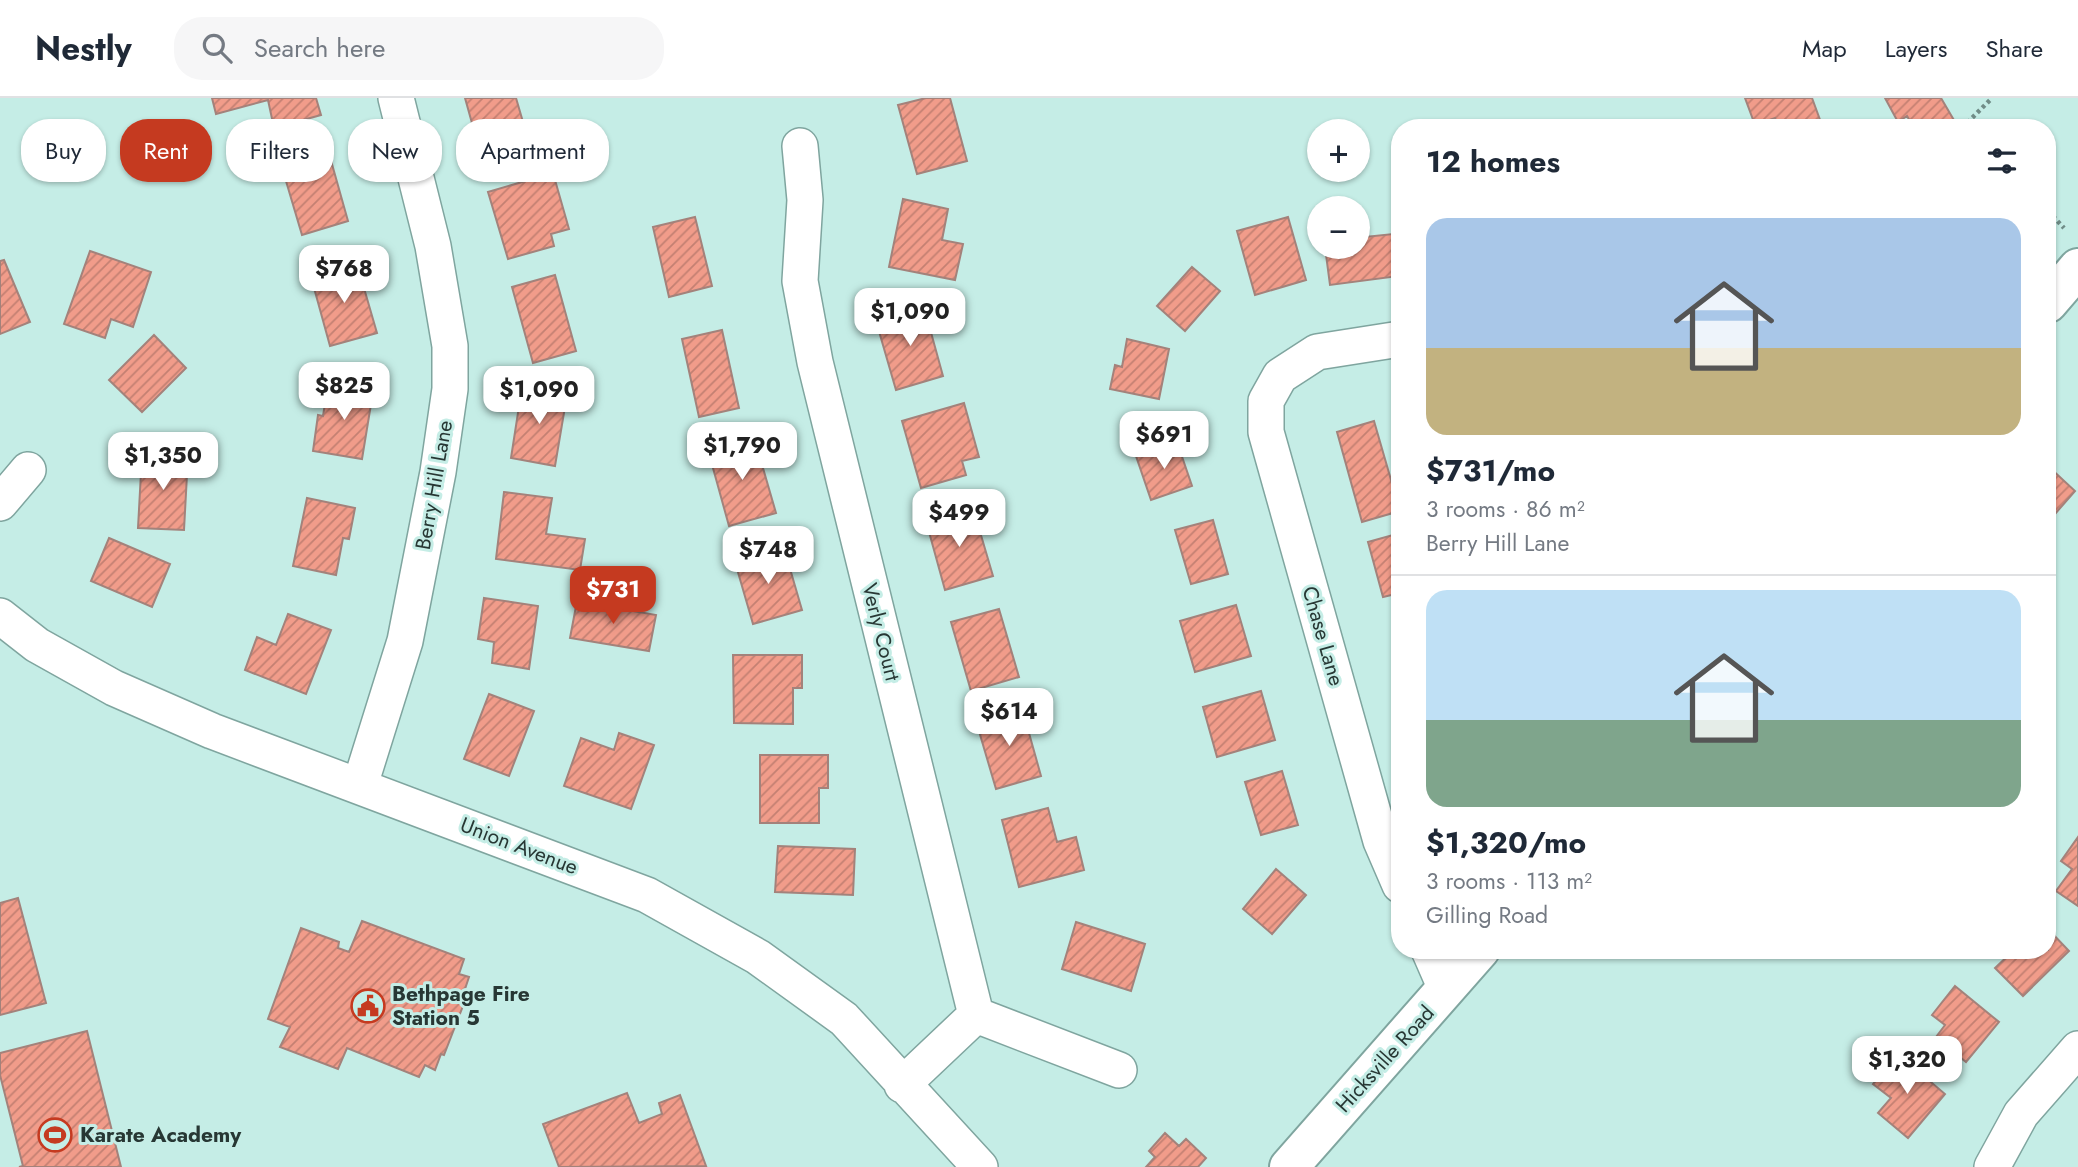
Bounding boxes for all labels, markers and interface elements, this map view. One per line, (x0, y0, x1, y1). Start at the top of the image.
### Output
search box (174, 17, 664, 80)
text: Nestly (35, 25, 132, 72)
icon: search (198, 29, 236, 67)
text: Search here (254, 29, 385, 67)
text: Map (1802, 31, 1847, 66)
text: Layers (1885, 31, 1947, 66)
text: Share (1985, 31, 2043, 66)
chip: Buy (21, 119, 106, 182)
chip: Rent (120, 119, 212, 182)
chip: Filters (226, 119, 334, 182)
chip: New (348, 119, 442, 182)
chip: Apartment (456, 119, 609, 182)
map controls (1307, 119, 1370, 259)
button: + (1307, 119, 1370, 182)
text: 12 homes (1426, 140, 1560, 183)
icon: filters (1983, 142, 2021, 180)
button: − (1307, 196, 1370, 259)
pin: $768 (303, 246, 385, 305)
text: $768 (315, 251, 373, 285)
icon: home (1661, 263, 1787, 389)
pin: $1,090 (853, 288, 967, 348)
text: $1,090 (870, 294, 950, 328)
pin: $825 (303, 362, 385, 422)
pin: $1,090 (482, 366, 596, 426)
text: $825 (315, 368, 373, 402)
text: $1,090 (499, 372, 579, 406)
pin: $691 (1123, 412, 1205, 471)
text: $691 (1136, 417, 1192, 451)
street label: Berry Hill Lane (408, 418, 460, 552)
pin: $1,790 (685, 422, 799, 482)
text: $1,790 (703, 428, 781, 462)
pin: $1,350 (106, 432, 220, 492)
text: $1,350 (124, 438, 202, 472)
text: $731/mo (1426, 449, 1555, 492)
pin: $499 (918, 490, 1000, 549)
text: 3 rooms · 86 m² (1426, 492, 1585, 526)
text: $499 (928, 495, 990, 529)
pin: $748 (727, 526, 809, 586)
text: Berry Hill Lane (1426, 526, 1569, 560)
text: $748 (739, 532, 797, 566)
pin: $731 (572, 566, 654, 626)
text: $731 (586, 572, 640, 606)
street label: Verly Court (854, 580, 908, 684)
street label: Chase Lane (1294, 583, 1352, 690)
icon: home (1661, 635, 1787, 761)
pin: $614 (968, 688, 1050, 748)
text: $614 (980, 694, 1038, 728)
street label: Union Avenue (456, 810, 582, 882)
text: $1,320/mo (1426, 821, 1586, 864)
text: 3 rooms · 113 m² (1426, 864, 1592, 898)
text: Gilling Road (1426, 898, 1548, 932)
place label: Bethpage Fire Station 5 (392, 979, 530, 1033)
public building icon: Bethpage Fire Station 5 (349, 987, 387, 1025)
street label: Hicksville Road (1329, 999, 1441, 1119)
pin: $1,320 (1850, 1037, 1964, 1096)
text: $1,320 (1868, 1042, 1946, 1076)
sports icon: Karate Academy (36, 1116, 74, 1154)
place label: Karate Academy (80, 1120, 242, 1150)

